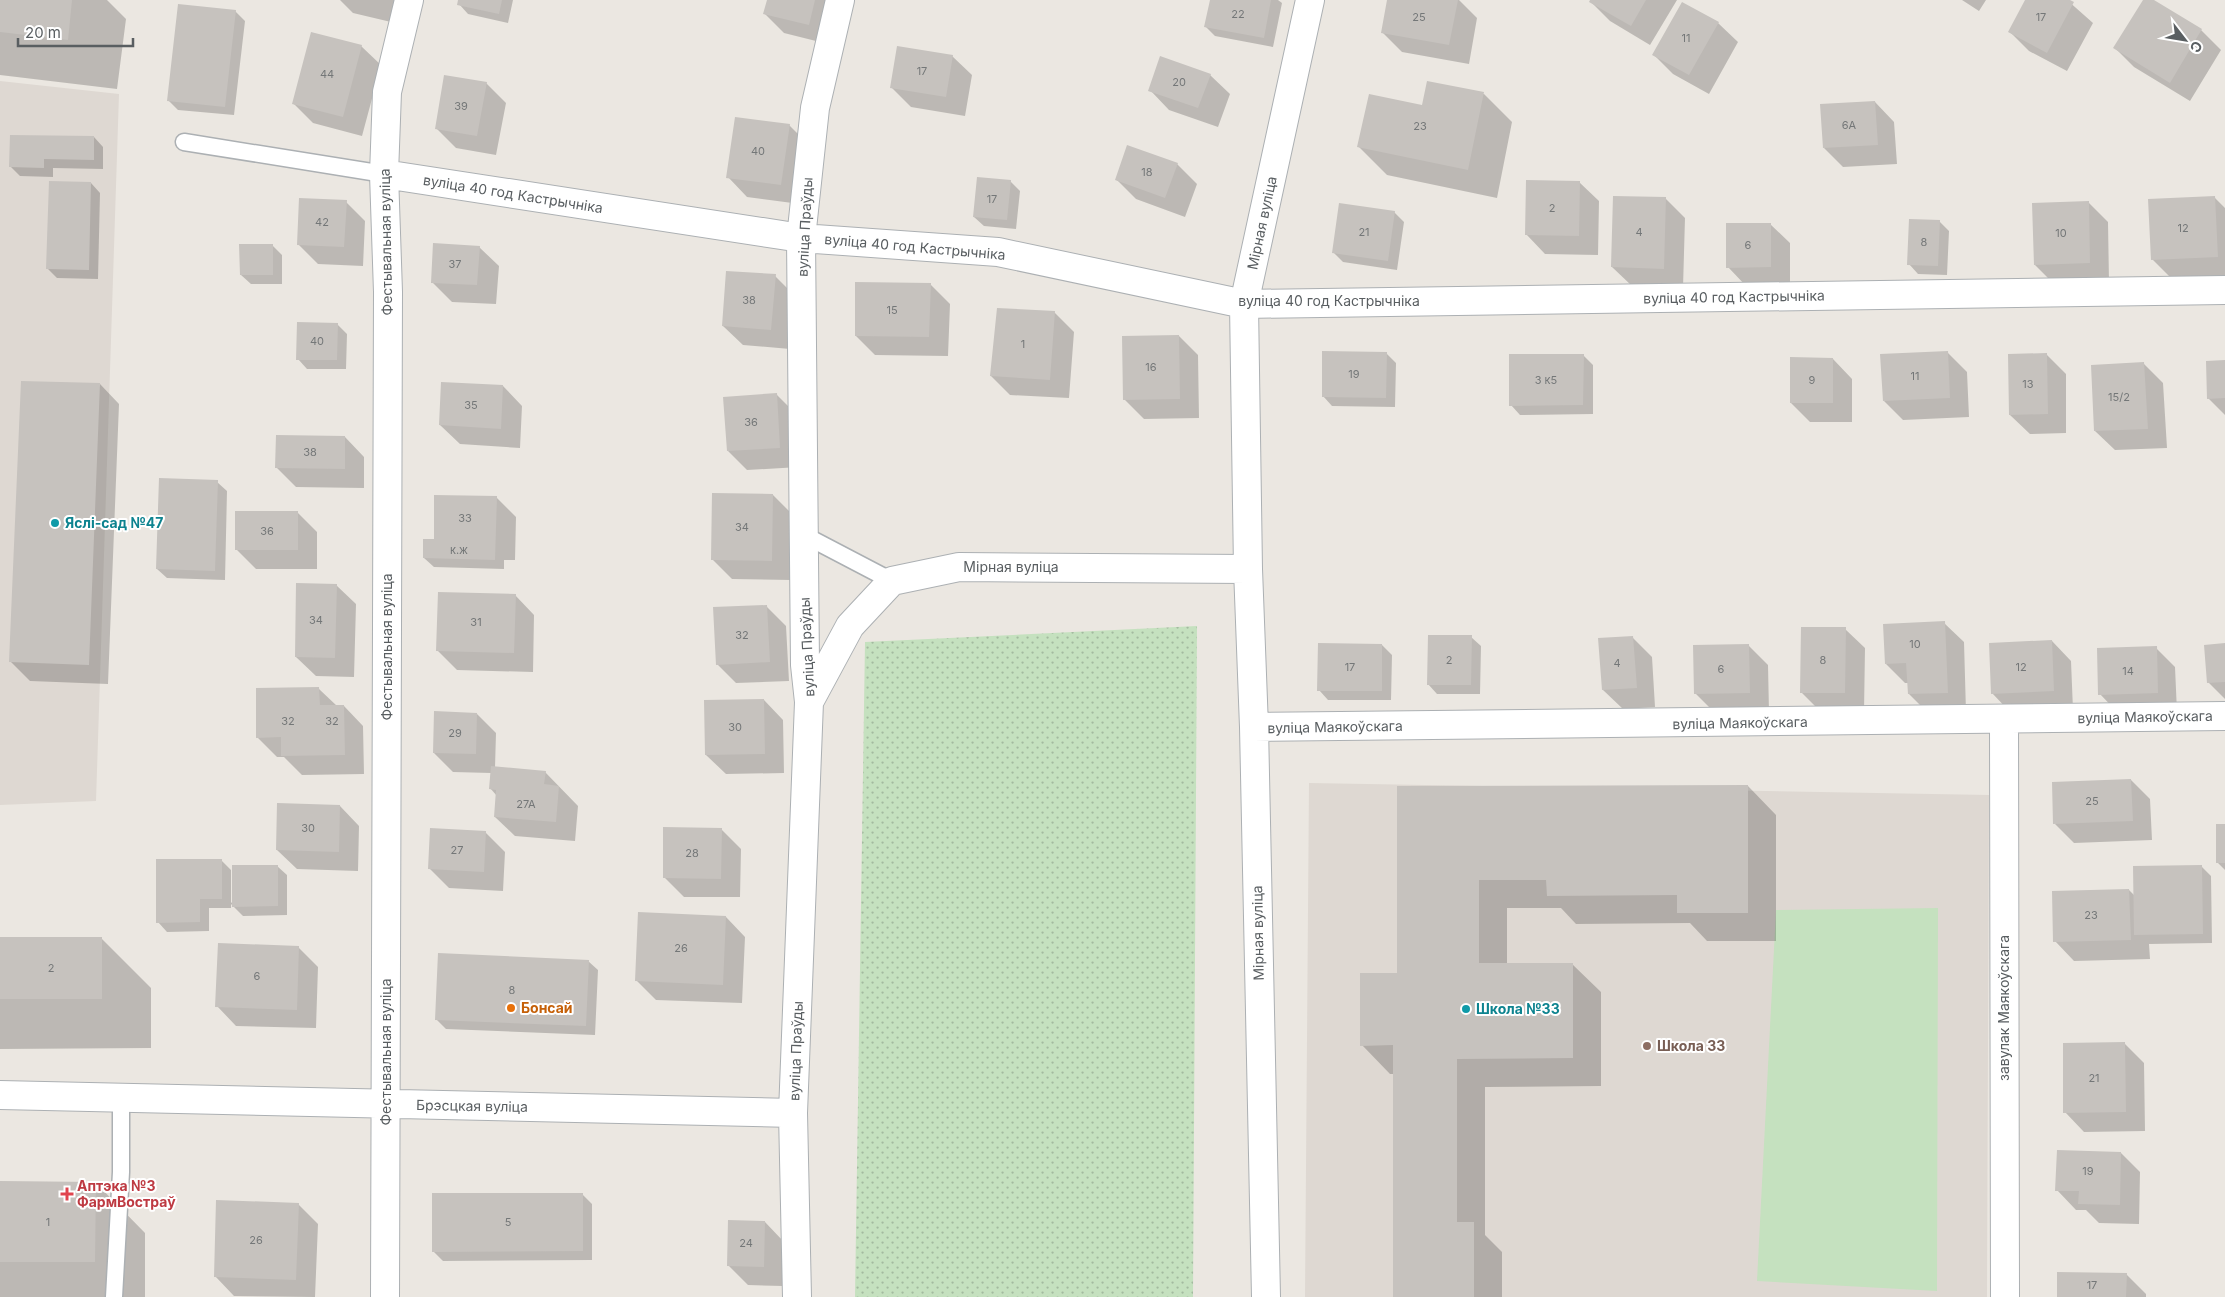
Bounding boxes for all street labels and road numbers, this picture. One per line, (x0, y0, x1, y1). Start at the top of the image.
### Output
street label: Фестывальная вуліца (376, 168, 395, 316)
street label: вуліца 40 год Кастрычніка (422, 171, 604, 216)
street label: Мірная вуліца (1243, 175, 1280, 271)
street label: вуліца Праўды (793, 177, 816, 277)
street label: вуліца 40 год Кастрычніка (824, 230, 1006, 263)
street label: вуліца 40 год Кастрычніка (1643, 286, 1825, 307)
street label: вуліца 40 год Кастрычніка (1238, 292, 1420, 309)
street label: Мірная вуліца (963, 558, 1059, 575)
street label: Фестывальная вуліца (378, 573, 395, 721)
street label: вуліца Праўды (795, 597, 818, 697)
street label: вуліца Маякоўскага (2077, 707, 2213, 726)
street label: вуліца Маякоўскага (1672, 713, 1808, 732)
street label: вуліца Маякоўскага (1267, 717, 1403, 736)
street label: Мірная вуліца (1248, 885, 1267, 981)
street label: завулак Маякоўскага (1995, 935, 2012, 1081)
street label: Фестывальная вуліца (377, 978, 394, 1126)
street label: вуліца Праўды (785, 1001, 806, 1101)
street label: Брэсцкая вуліца (416, 1096, 528, 1115)

